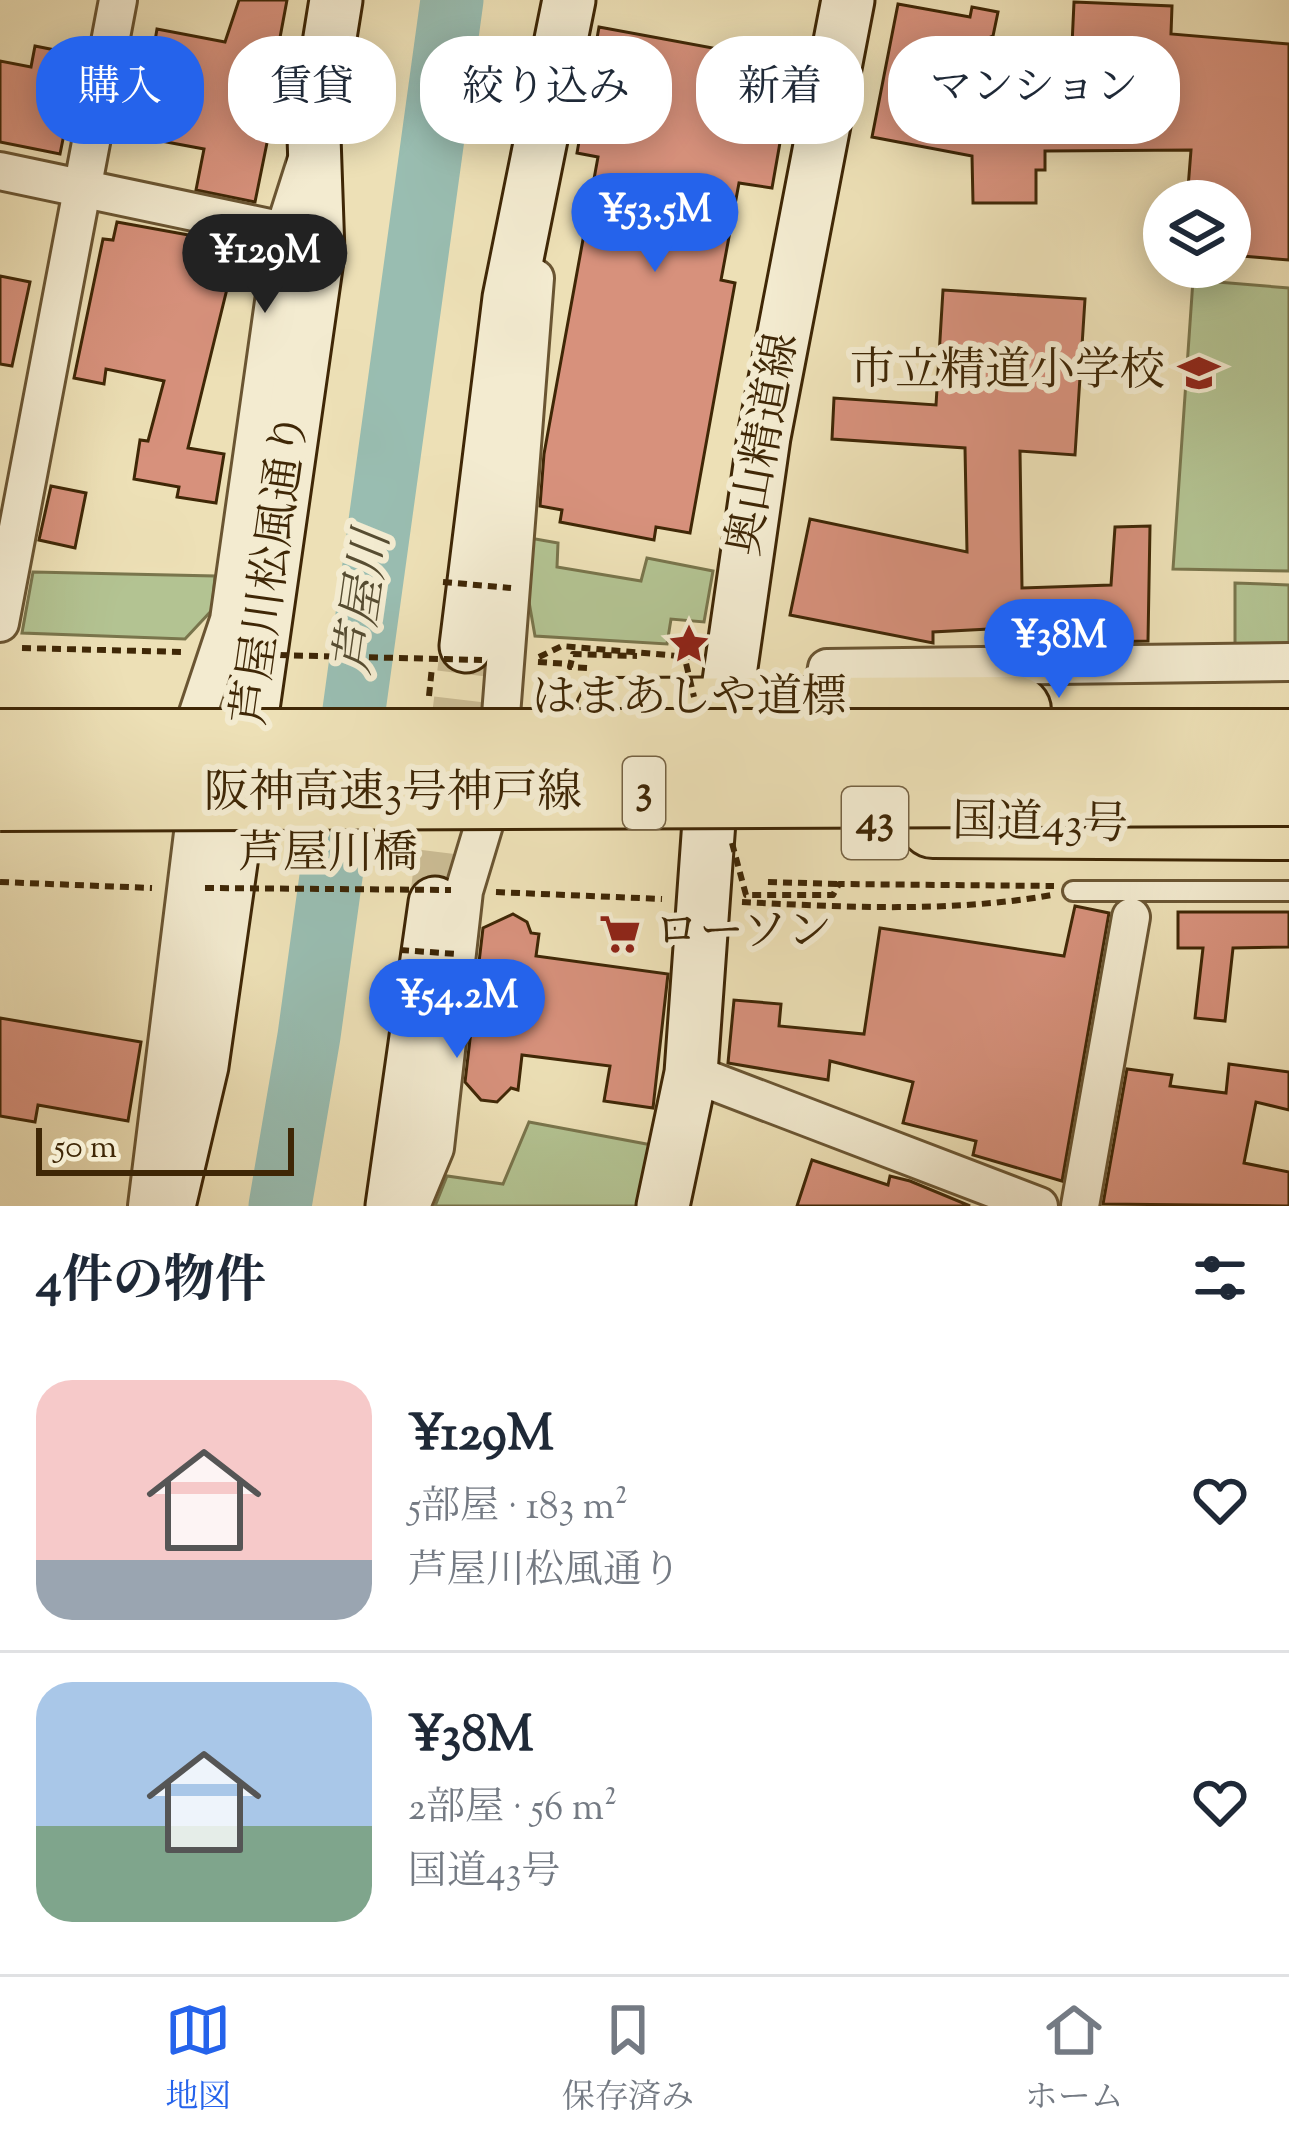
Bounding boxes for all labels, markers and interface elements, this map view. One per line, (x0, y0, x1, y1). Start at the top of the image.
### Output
chip: 購入 (36, 36, 204, 144)
chip: 賃貸 (228, 36, 396, 144)
chip: 絞り込み (420, 36, 672, 144)
chip: 新着 (696, 36, 864, 144)
chip: マンション (888, 36, 1180, 144)
pin: ¥53.5M (557, 173, 753, 275)
map controls (1143, 180, 1251, 288)
button: layers (1143, 180, 1251, 288)
text: ¥53.5M (598, 184, 712, 240)
pin: ¥129M (181, 214, 349, 316)
text: ¥129M (209, 225, 321, 281)
street label: 奥山精道線 (714, 329, 818, 561)
place label: 市立精道小学校 (850, 341, 1165, 406)
school or university icon: 市立精道小学校 (1176, 350, 1222, 396)
street label: 芦屋川松風通り (220, 409, 328, 729)
water label: 芦屋川 (322, 522, 411, 679)
pin: ¥38M (988, 599, 1130, 701)
text: ¥38M (1011, 610, 1107, 666)
place icon: はまあしや道標 (666, 621, 712, 667)
place label: はまあしや道標 (531, 668, 847, 733)
road number: 3 (623, 757, 665, 829)
street label: 阪神高速3号神戸線 (204, 763, 582, 828)
road number: 43 (842, 787, 908, 859)
street label: 国道43号 (952, 792, 1128, 860)
street label: 芦屋川橋 (238, 824, 418, 889)
place label: ローソン (654, 902, 832, 967)
supermarket icon: ローソン (597, 911, 643, 957)
pin: ¥54.2M (359, 959, 555, 1061)
text: ¥54.2M (396, 970, 518, 1026)
scale bar (36, 1122, 294, 1175)
text: 50 m (54, 1125, 117, 1173)
icon: filters (1187, 1245, 1253, 1311)
text: 4件の物件 (36, 1247, 266, 1320)
text: ¥129M (408, 1400, 554, 1473)
icon: home (132, 1428, 276, 1572)
icon: heart (1187, 1467, 1253, 1533)
text: 5部屋 · 183 m² (408, 1481, 628, 1537)
text: 芦屋川松風通り (408, 1545, 681, 1601)
text: ¥38M (408, 1701, 533, 1774)
icon: home (132, 1730, 276, 1874)
icon: heart (1187, 1769, 1253, 1835)
text: 2部屋 · 56 m² (408, 1782, 617, 1838)
text: 国道43号 (408, 1846, 560, 1902)
tab: 地図 (165, 1997, 231, 2123)
tab: 保存済み (562, 1997, 694, 2123)
tab: ホーム (1025, 1997, 1124, 2123)

